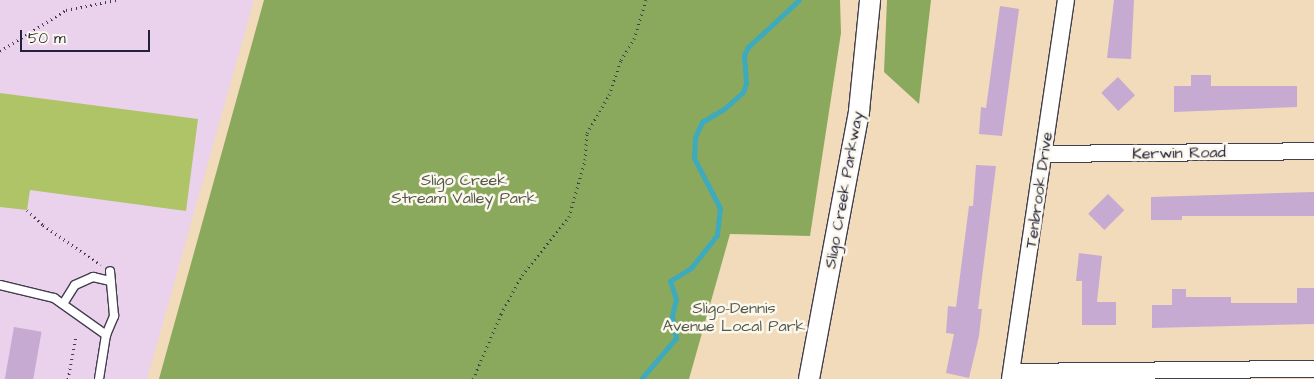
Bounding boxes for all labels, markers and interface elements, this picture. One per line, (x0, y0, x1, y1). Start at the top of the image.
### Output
scale bar (22, 20, 152, 52)
text: 50 m (28, 28, 66, 49)
street label: Sligo Creek Parkway (821, 110, 867, 270)
street label: Tenbrook Drive (1021, 131, 1057, 249)
street label: Kerwin Road (1132, 143, 1226, 163)
park label: Sligo Creek Stream Valley Park (391, 170, 537, 208)
park label: Sligo-Dennis Avenue Local Park (663, 298, 805, 336)

